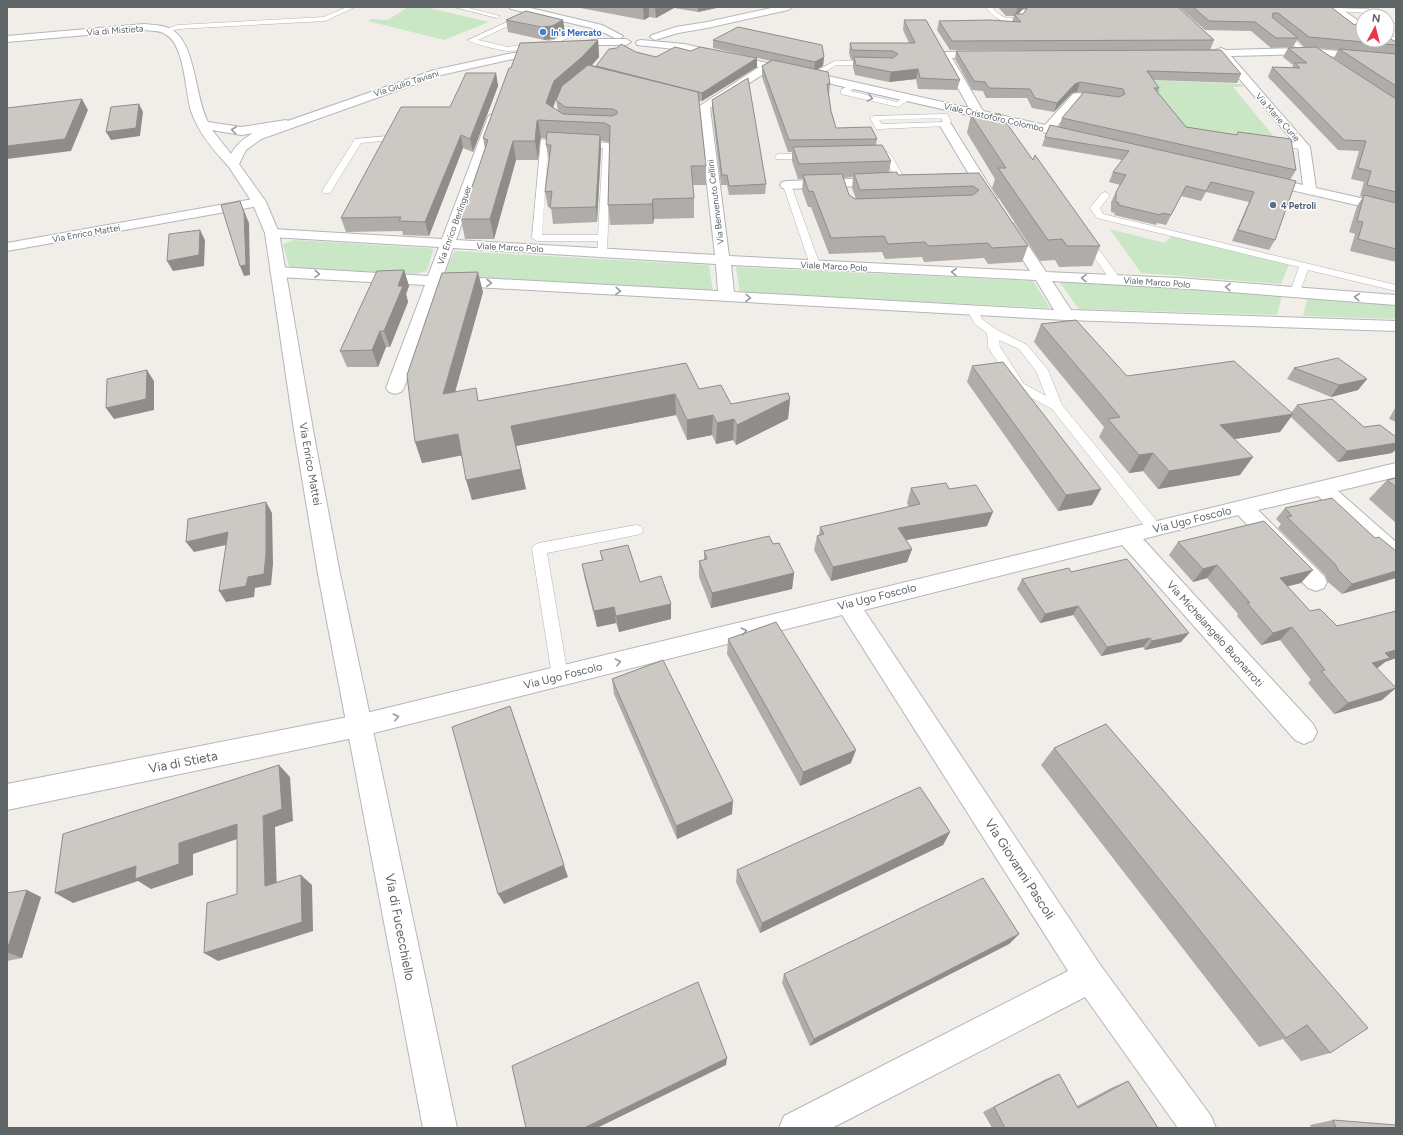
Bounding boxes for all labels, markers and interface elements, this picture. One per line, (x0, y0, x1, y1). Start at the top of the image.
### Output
north arrow (1355, 8, 1395, 48)
text: N (1371, 12, 1381, 26)
street label: Via di Mistieta (86, 22, 144, 37)
marker: In's Mercato (538, 27, 548, 37)
place label: In's Mercato (551, 27, 602, 38)
street label: Via Giulio Taviani (372, 67, 440, 99)
street label: Via Marie Curie (1253, 91, 1303, 143)
one-way arrow (866, 94, 873, 102)
street label: Viale Cristoforo Colombo (943, 100, 1045, 134)
one-way arrow (231, 126, 237, 135)
street label: Via Benvenuto Cellini (704, 159, 726, 245)
street label: Via Enrico Berlinguer (435, 184, 473, 266)
marker: 4 Petroli (1268, 200, 1278, 210)
place label: 4 Petroli (1281, 200, 1316, 211)
street label: Via Enrico Mattei (51, 222, 121, 244)
street label: Viale Marco Polo (476, 240, 544, 254)
street label: Viale Marco Polo (800, 259, 868, 273)
one-way arrow (951, 267, 957, 276)
one-way arrow (314, 269, 320, 278)
one-way arrow (1081, 274, 1087, 282)
street label: Viale Marco Polo (1123, 274, 1191, 290)
one-way arrow (486, 279, 492, 288)
one-way arrow (1224, 282, 1231, 291)
one-way arrow (615, 286, 621, 295)
one-way arrow (1354, 292, 1360, 301)
one-way arrow (745, 294, 751, 303)
street label: Via Enrico Mattei (296, 421, 324, 507)
street label: Via Ugo Foscolo (1151, 504, 1233, 536)
street label: Via Michelangelo Buonarroti (1164, 578, 1266, 690)
street label: Via Ugo Foscolo (836, 581, 918, 613)
one-way arrow (741, 627, 747, 635)
one-way arrow (614, 658, 621, 667)
street label: Via Ugo Foscolo (522, 660, 604, 692)
one-way arrow (393, 713, 399, 721)
street label: Via di Stieta (147, 748, 219, 776)
street label: Via Giovanni Pascoli (982, 816, 1058, 922)
street label: Via di Fucecchiello (382, 872, 418, 982)

